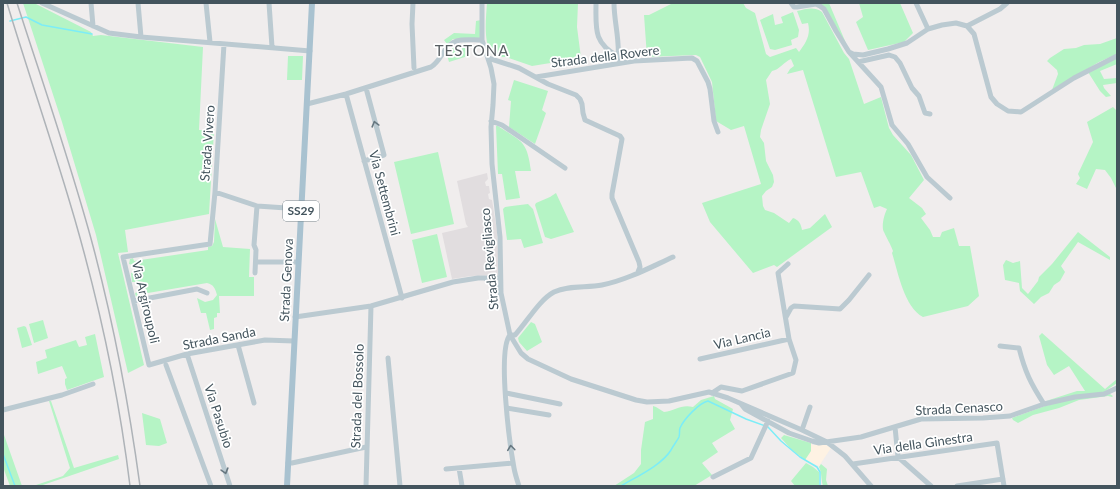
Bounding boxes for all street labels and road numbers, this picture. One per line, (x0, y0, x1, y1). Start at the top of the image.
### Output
street label: Strada della Rovere (550, 41, 660, 71)
street label: Strada Vivero (196, 104, 218, 182)
street label: Via Settembrini (366, 149, 404, 237)
road number: SS29 (283, 201, 319, 221)
street label: Strada Revigliasco (477, 207, 501, 311)
street label: Strada Genova (276, 238, 296, 322)
street label: Via Argiroupoli (129, 259, 163, 345)
street label: Strada Sanda (181, 323, 257, 353)
street label: Via Lancia (712, 324, 772, 352)
street label: Strada del Bossolo (347, 343, 367, 449)
street label: Via Pasubio (201, 382, 237, 450)
street label: Strada Cenasco (915, 398, 1003, 418)
street label: Via della Ginestra (872, 428, 974, 458)

